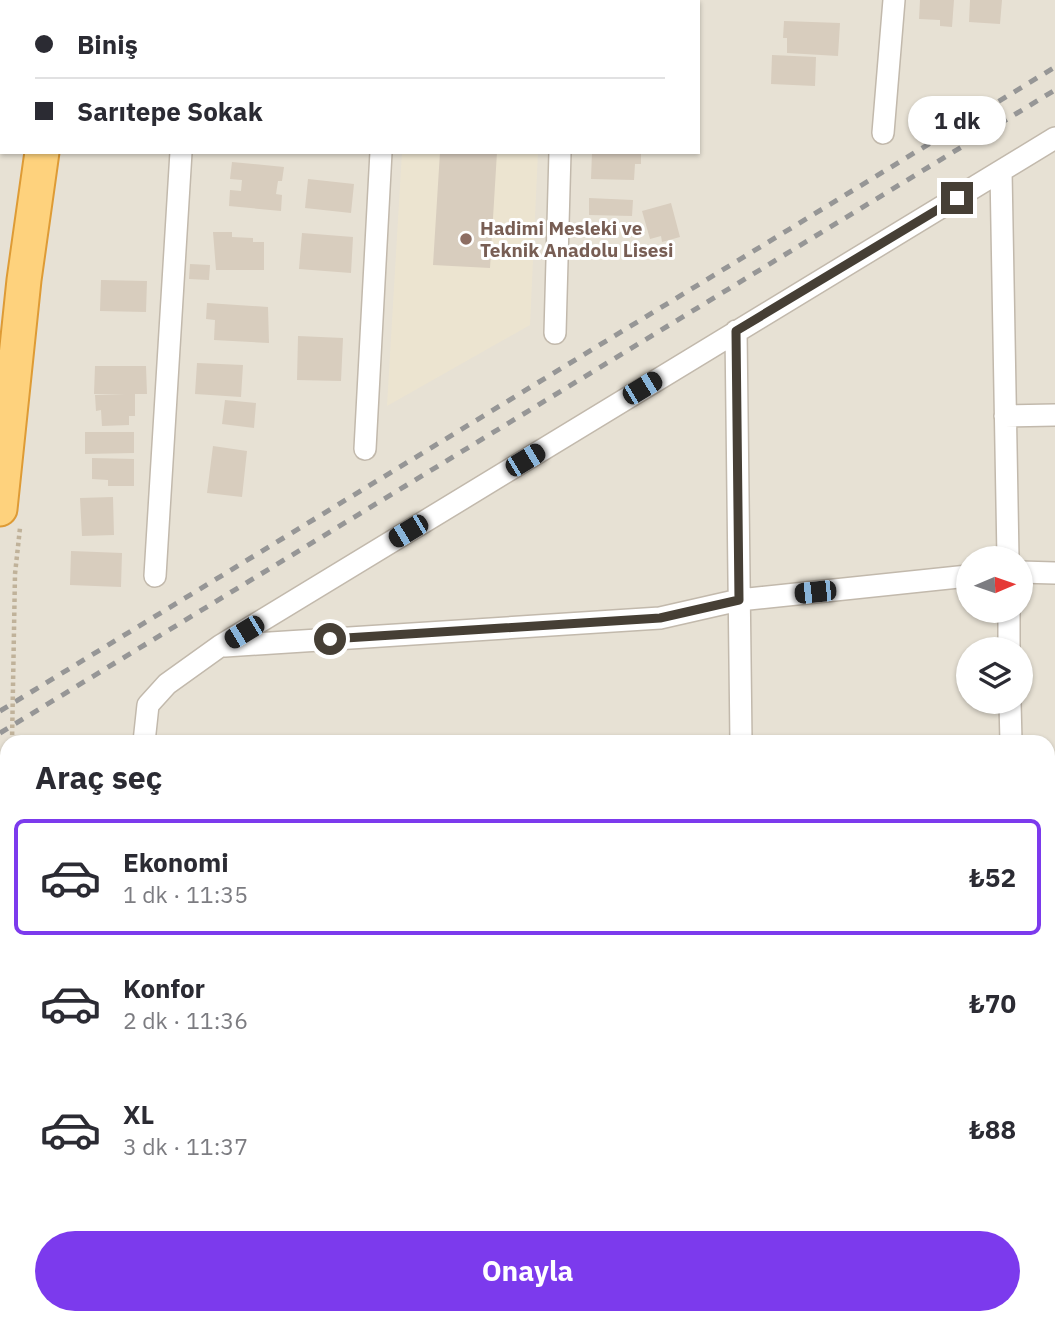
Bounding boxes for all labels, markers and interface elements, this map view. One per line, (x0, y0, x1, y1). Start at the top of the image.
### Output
text: Biniş (77, 27, 138, 61)
text: Sarıtepe Sokak (77, 94, 263, 128)
callout: 1 dk (908, 96, 1006, 146)
text: 1 dk (934, 105, 980, 135)
route end (941, 182, 973, 214)
place label: Hadimi Mesleki ve Teknik Anadolu Lisesi (480, 216, 673, 262)
marker: Hadimi Mesleki ve Teknik Anadolu Lisesi (458, 231, 474, 247)
car (619, 368, 666, 408)
car (502, 440, 549, 480)
car (385, 511, 432, 551)
north arrow (956, 546, 1032, 623)
map controls (956, 546, 1033, 714)
car (794, 579, 837, 605)
car (221, 612, 268, 652)
route start (314, 623, 346, 655)
button: layers (956, 637, 1033, 714)
text: Araç seç (35, 756, 162, 798)
text: Ekonomi (123, 845, 229, 879)
icon: car (39, 846, 102, 909)
text: ₺52 (969, 860, 1016, 894)
text: 1 dk · 11:35 (123, 879, 248, 909)
text: Konfor (123, 971, 205, 1005)
icon: car (39, 972, 102, 1035)
text: ₺70 (969, 986, 1016, 1020)
text: 2 dk · 11:36 (123, 1005, 248, 1035)
text: XL (123, 1097, 154, 1131)
icon: car (39, 1098, 102, 1161)
text: ₺88 (969, 1112, 1016, 1146)
text: 3 dk · 11:37 (123, 1131, 248, 1161)
button: Onayla (35, 1231, 1020, 1311)

